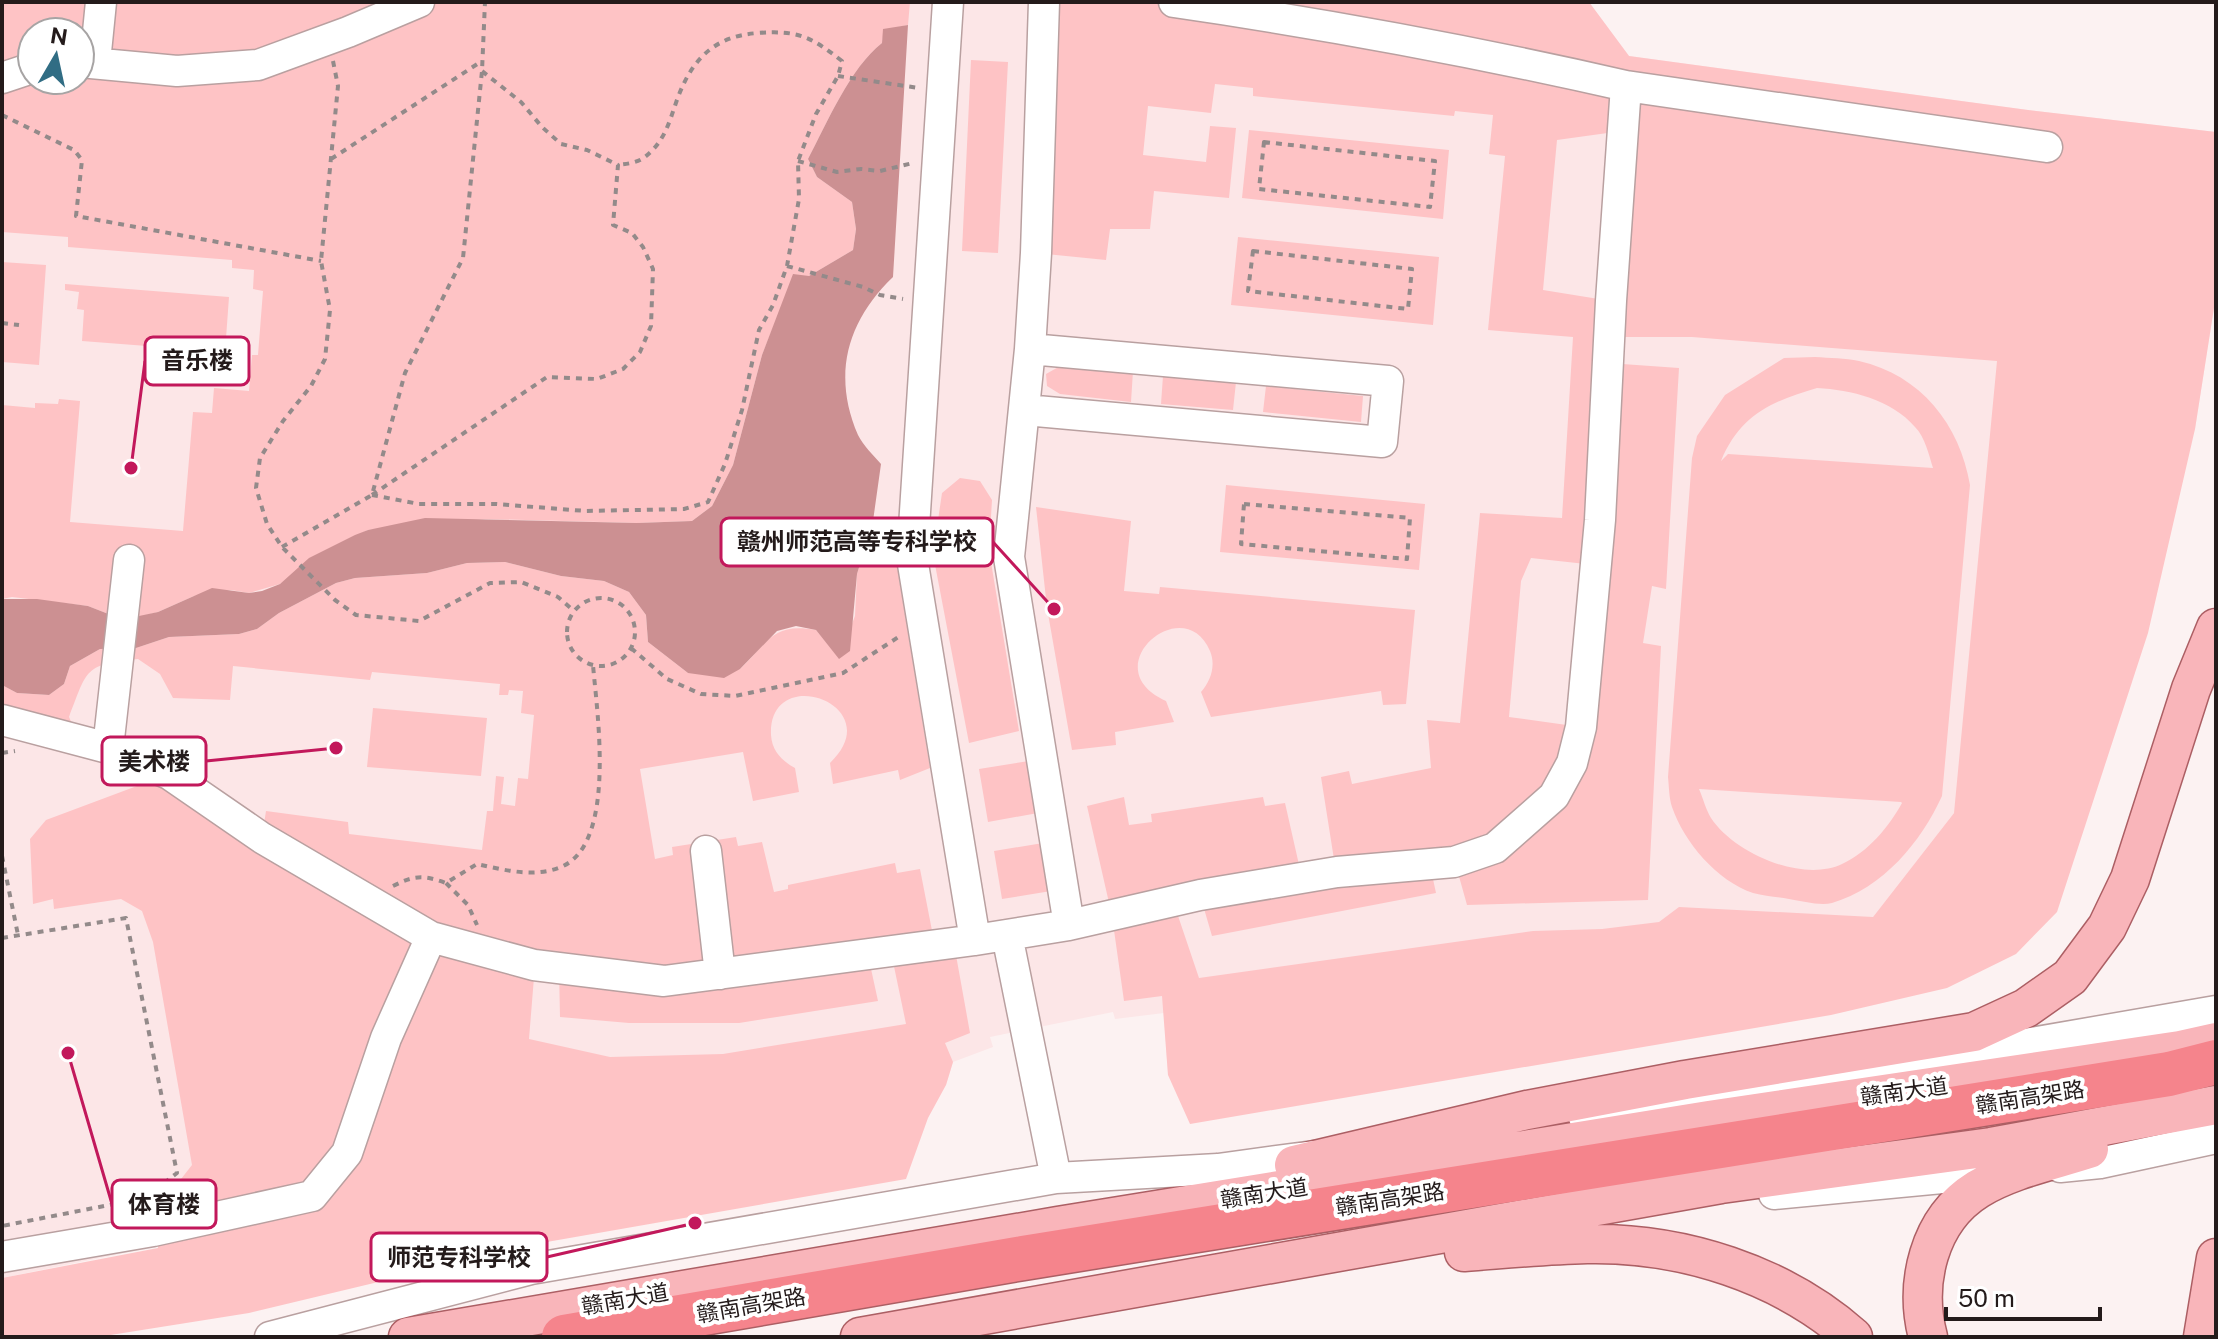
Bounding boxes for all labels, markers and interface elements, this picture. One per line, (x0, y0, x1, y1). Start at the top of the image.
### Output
north arrow (16, 16, 96, 96)
text: N (49, 22, 70, 50)
callout: 音乐楼 (145, 337, 249, 385)
text: 音乐楼 (161, 346, 233, 374)
callout: 赣州师范高等专科学校 (721, 518, 993, 566)
text: 赣州师范高等专科学校 (737, 527, 977, 555)
callout: 美术楼 (102, 737, 206, 785)
text: 美术楼 (118, 747, 190, 775)
street label: 赣南大道 (1859, 1072, 1949, 1110)
street label: 赣南高架路 (1974, 1076, 2086, 1118)
street label: 赣南大道 (1219, 1173, 1309, 1213)
street label: 赣南高架路 (1334, 1178, 1446, 1220)
callout: 体育楼 (112, 1180, 216, 1228)
text: 体育楼 (128, 1190, 200, 1218)
callout: 师范专科学校 (371, 1233, 547, 1281)
text: 师范专科学校 (387, 1243, 531, 1271)
scale bar (1946, 1271, 2100, 1321)
street label: 赣南大道 (579, 1279, 671, 1319)
street label: 赣南高架路 (695, 1283, 807, 1327)
text: 50 m (1958, 1284, 2015, 1312)

